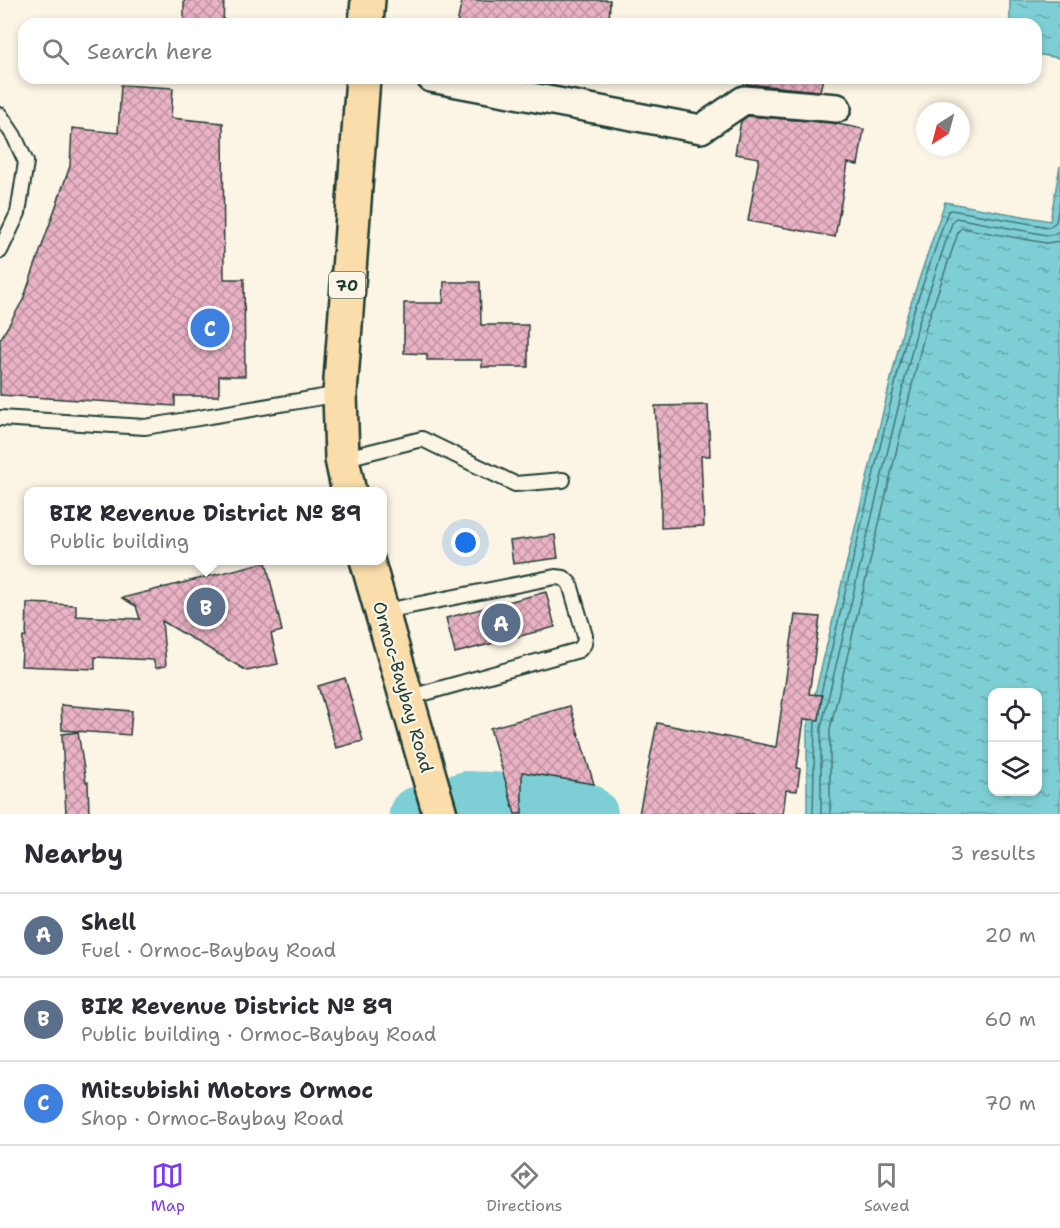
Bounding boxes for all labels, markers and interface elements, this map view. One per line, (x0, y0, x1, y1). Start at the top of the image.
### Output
search box (18, 18, 1042, 84)
icon: search (39, 35, 72, 68)
text: Search here (87, 37, 213, 66)
north arrow (916, 102, 970, 156)
road number: 70 (329, 272, 365, 298)
pin: C (190, 306, 230, 350)
popup (24, 487, 387, 565)
text: BIR Revenue District № 89 (50, 499, 361, 528)
text: Public building (50, 528, 189, 554)
your location (451, 528, 480, 557)
pin: B (186, 584, 226, 630)
street label: Ormoc-Baybay Road (367, 599, 439, 775)
pin: A (482, 600, 520, 646)
map controls (988, 688, 1042, 796)
button: locate (988, 688, 1042, 742)
button: layers (988, 742, 1042, 796)
text: Nearby (24, 836, 123, 871)
text: 3 results (950, 840, 1036, 866)
text: Shell (81, 908, 136, 937)
text: A (36, 922, 51, 948)
text: 20 m (985, 922, 1036, 948)
text: Fuel · Ormoc-Baybay Road (81, 937, 336, 963)
text: BIR Revenue District № 89 (81, 992, 393, 1021)
text: B (37, 1006, 50, 1032)
text: 60 m (984, 1006, 1036, 1032)
text: Public building · Ormoc-Baybay Road (81, 1021, 437, 1047)
text: Mitsubishi Motors Ormoc (81, 1076, 373, 1105)
text: C (37, 1090, 50, 1116)
text: 70 m (984, 1090, 1036, 1116)
text: Shop · Ormoc-Baybay Road (81, 1105, 344, 1131)
tab: Map (151, 1159, 185, 1216)
tab: Directions (486, 1159, 563, 1216)
tab: Saved (864, 1159, 909, 1216)

